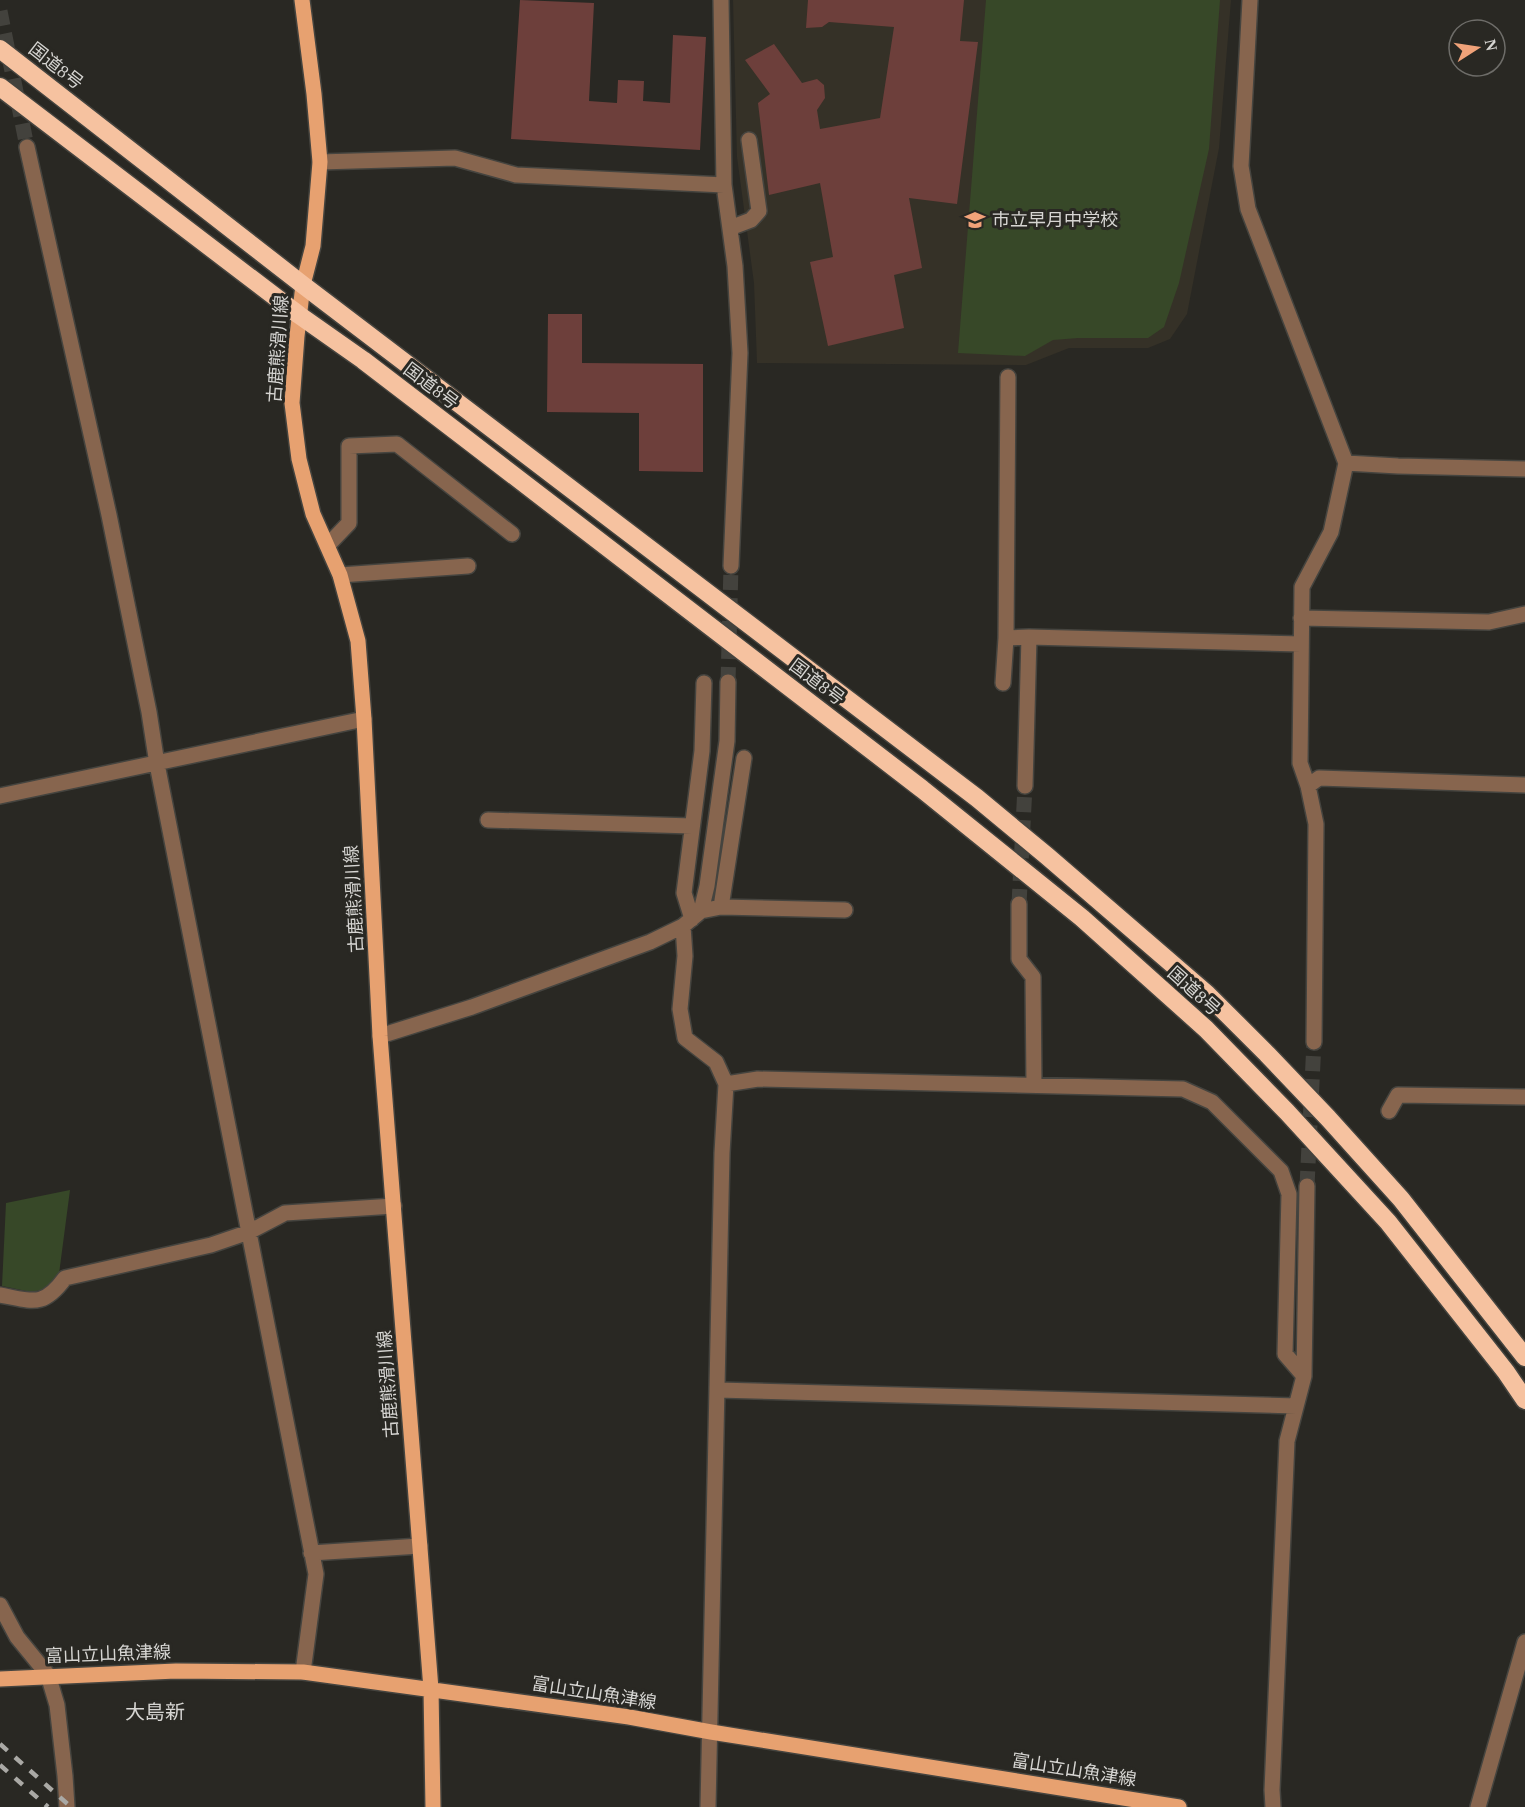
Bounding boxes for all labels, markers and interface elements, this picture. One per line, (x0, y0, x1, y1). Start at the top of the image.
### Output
north arrow (1447, 18, 1507, 78)
text: N (1482, 38, 1501, 53)
street label: 国道8号 (25, 39, 87, 93)
school or university icon: 市立早月中学校 (963, 208, 987, 232)
place label: 市立早月中学校 (992, 210, 1118, 230)
street label: 古鹿熊滑川線 (264, 294, 292, 404)
street label: 国道8号 (400, 359, 462, 413)
street label: 国道8号 (786, 655, 848, 709)
street label: 古鹿熊滑川線 (341, 845, 367, 953)
street label: 国道8号 (1164, 962, 1224, 1020)
street label: 古鹿熊滑川線 (374, 1329, 402, 1439)
street label: 富山立山魚津線 (45, 1642, 171, 1666)
street label: 富山立山魚津線 (530, 1673, 658, 1713)
district label: 大島新 (125, 1701, 185, 1723)
street label: 富山立山魚津線 (1010, 1750, 1138, 1790)

